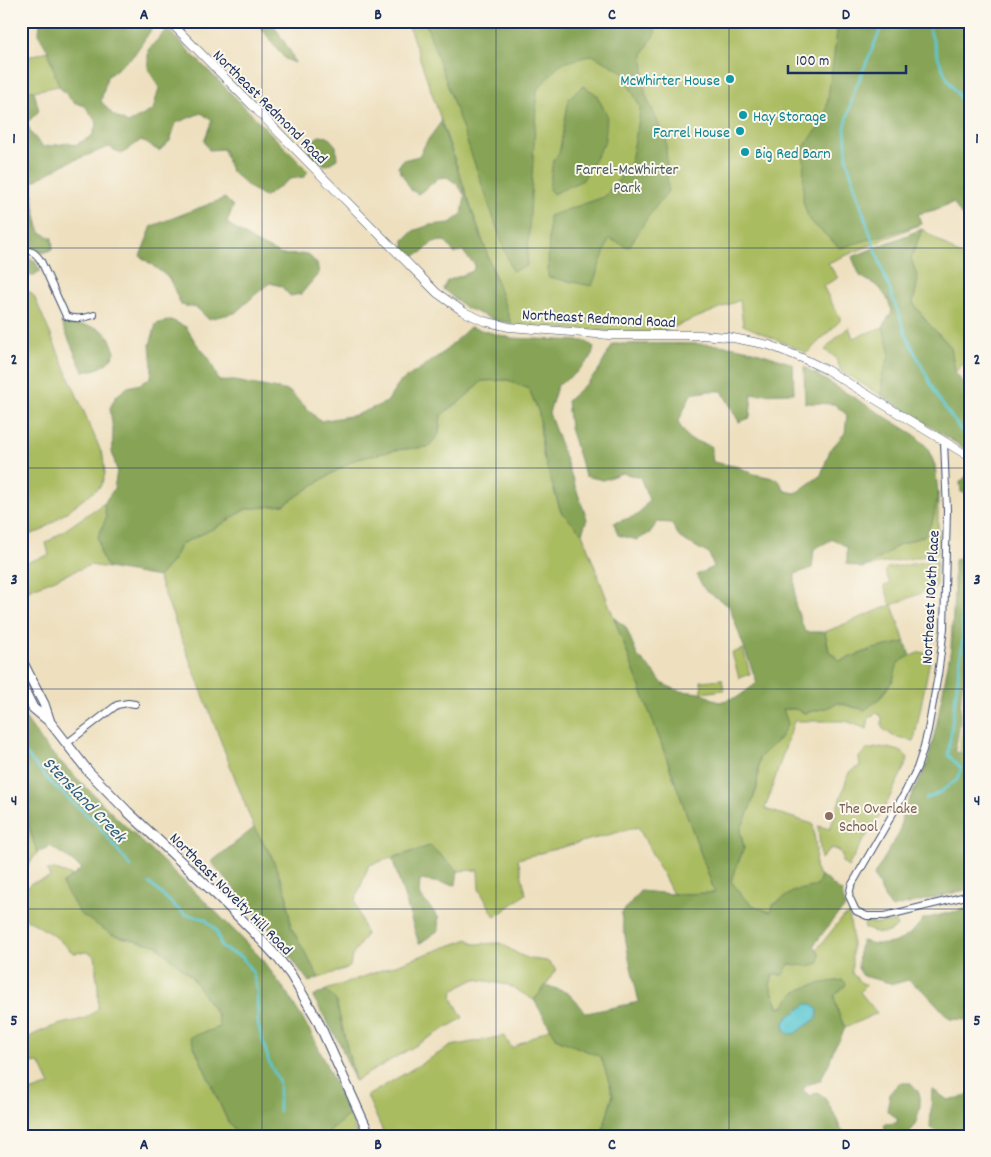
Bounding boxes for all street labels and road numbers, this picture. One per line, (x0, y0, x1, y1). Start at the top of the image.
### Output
street label: Northeast Redmond Road (207, 45, 332, 170)
street label: Northeast Redmond Road (521, 304, 676, 335)
street label: Northeast 106th Place (917, 530, 946, 665)
street label: Northeast Novelty Hill Road (163, 828, 297, 962)

